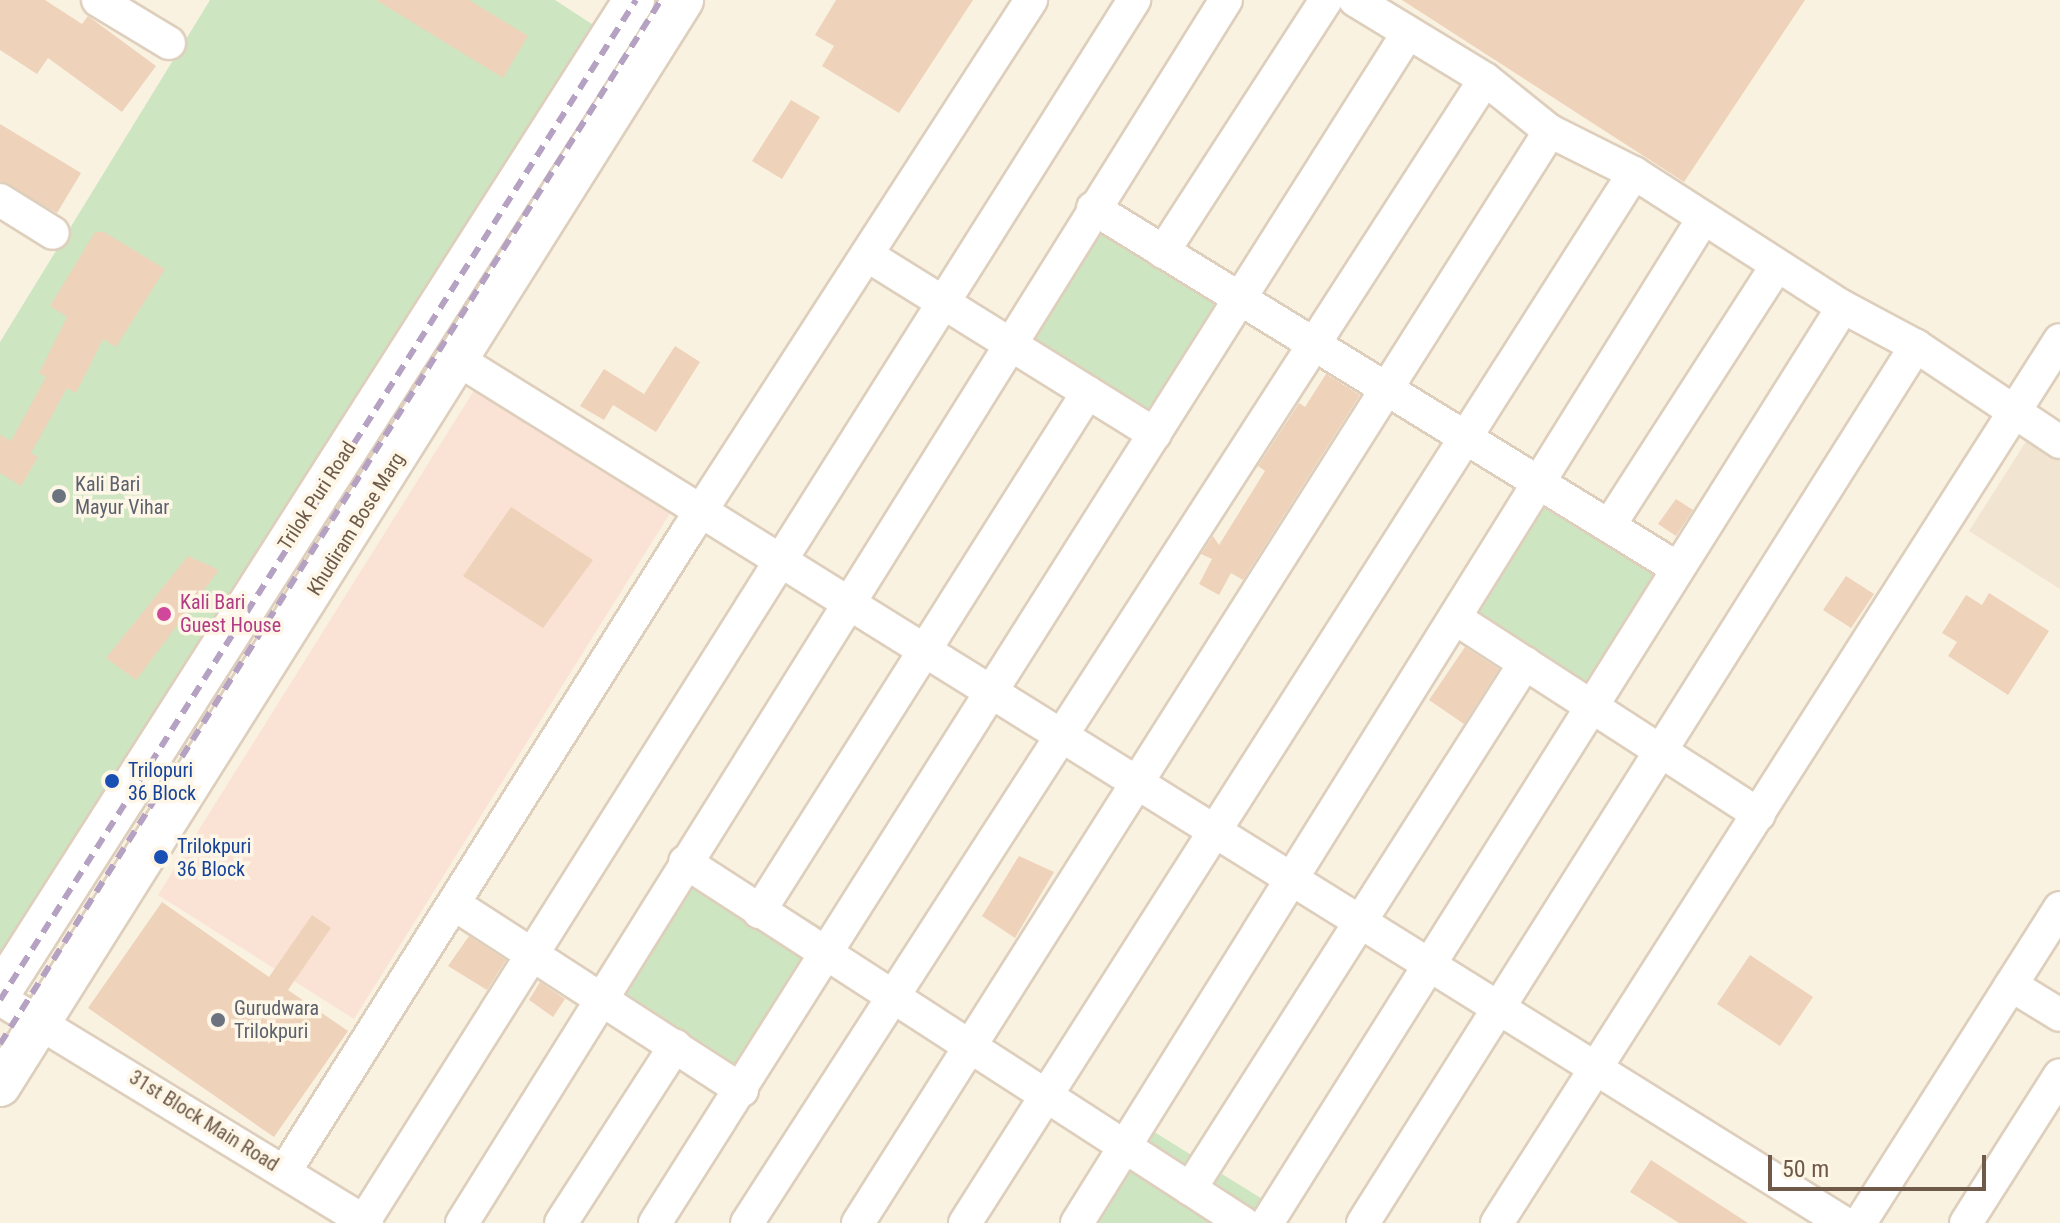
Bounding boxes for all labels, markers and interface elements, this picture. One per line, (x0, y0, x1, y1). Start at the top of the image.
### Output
street label: Trilok Puri Road (273, 437, 361, 555)
street label: Khudiram Bose Marg (302, 448, 410, 600)
place label: Kali Bari Mayur Vihar (75, 472, 169, 519)
marker: Kali Bari Mayur Vihar (50, 487, 68, 505)
place label: Kali Bari Guest House (180, 590, 281, 637)
marker: Kali Bari Guest House (155, 605, 173, 623)
place label: Trilopuri 36 Block (128, 758, 196, 805)
marker: Trilopuri 36 Block (103, 772, 121, 790)
place label: Trilokpuri 36 Block (177, 834, 251, 881)
marker: Trilokpuri 36 Block (152, 848, 170, 866)
place label: Gurudwara Trilokpuri (234, 996, 319, 1043)
marker: Gurudwara Trilokpuri (209, 1011, 227, 1029)
street label: 31st Block Main Road (125, 1065, 283, 1177)
scale bar (1772, 1139, 1990, 1189)
text: 50 m (1782, 1155, 1829, 1183)

